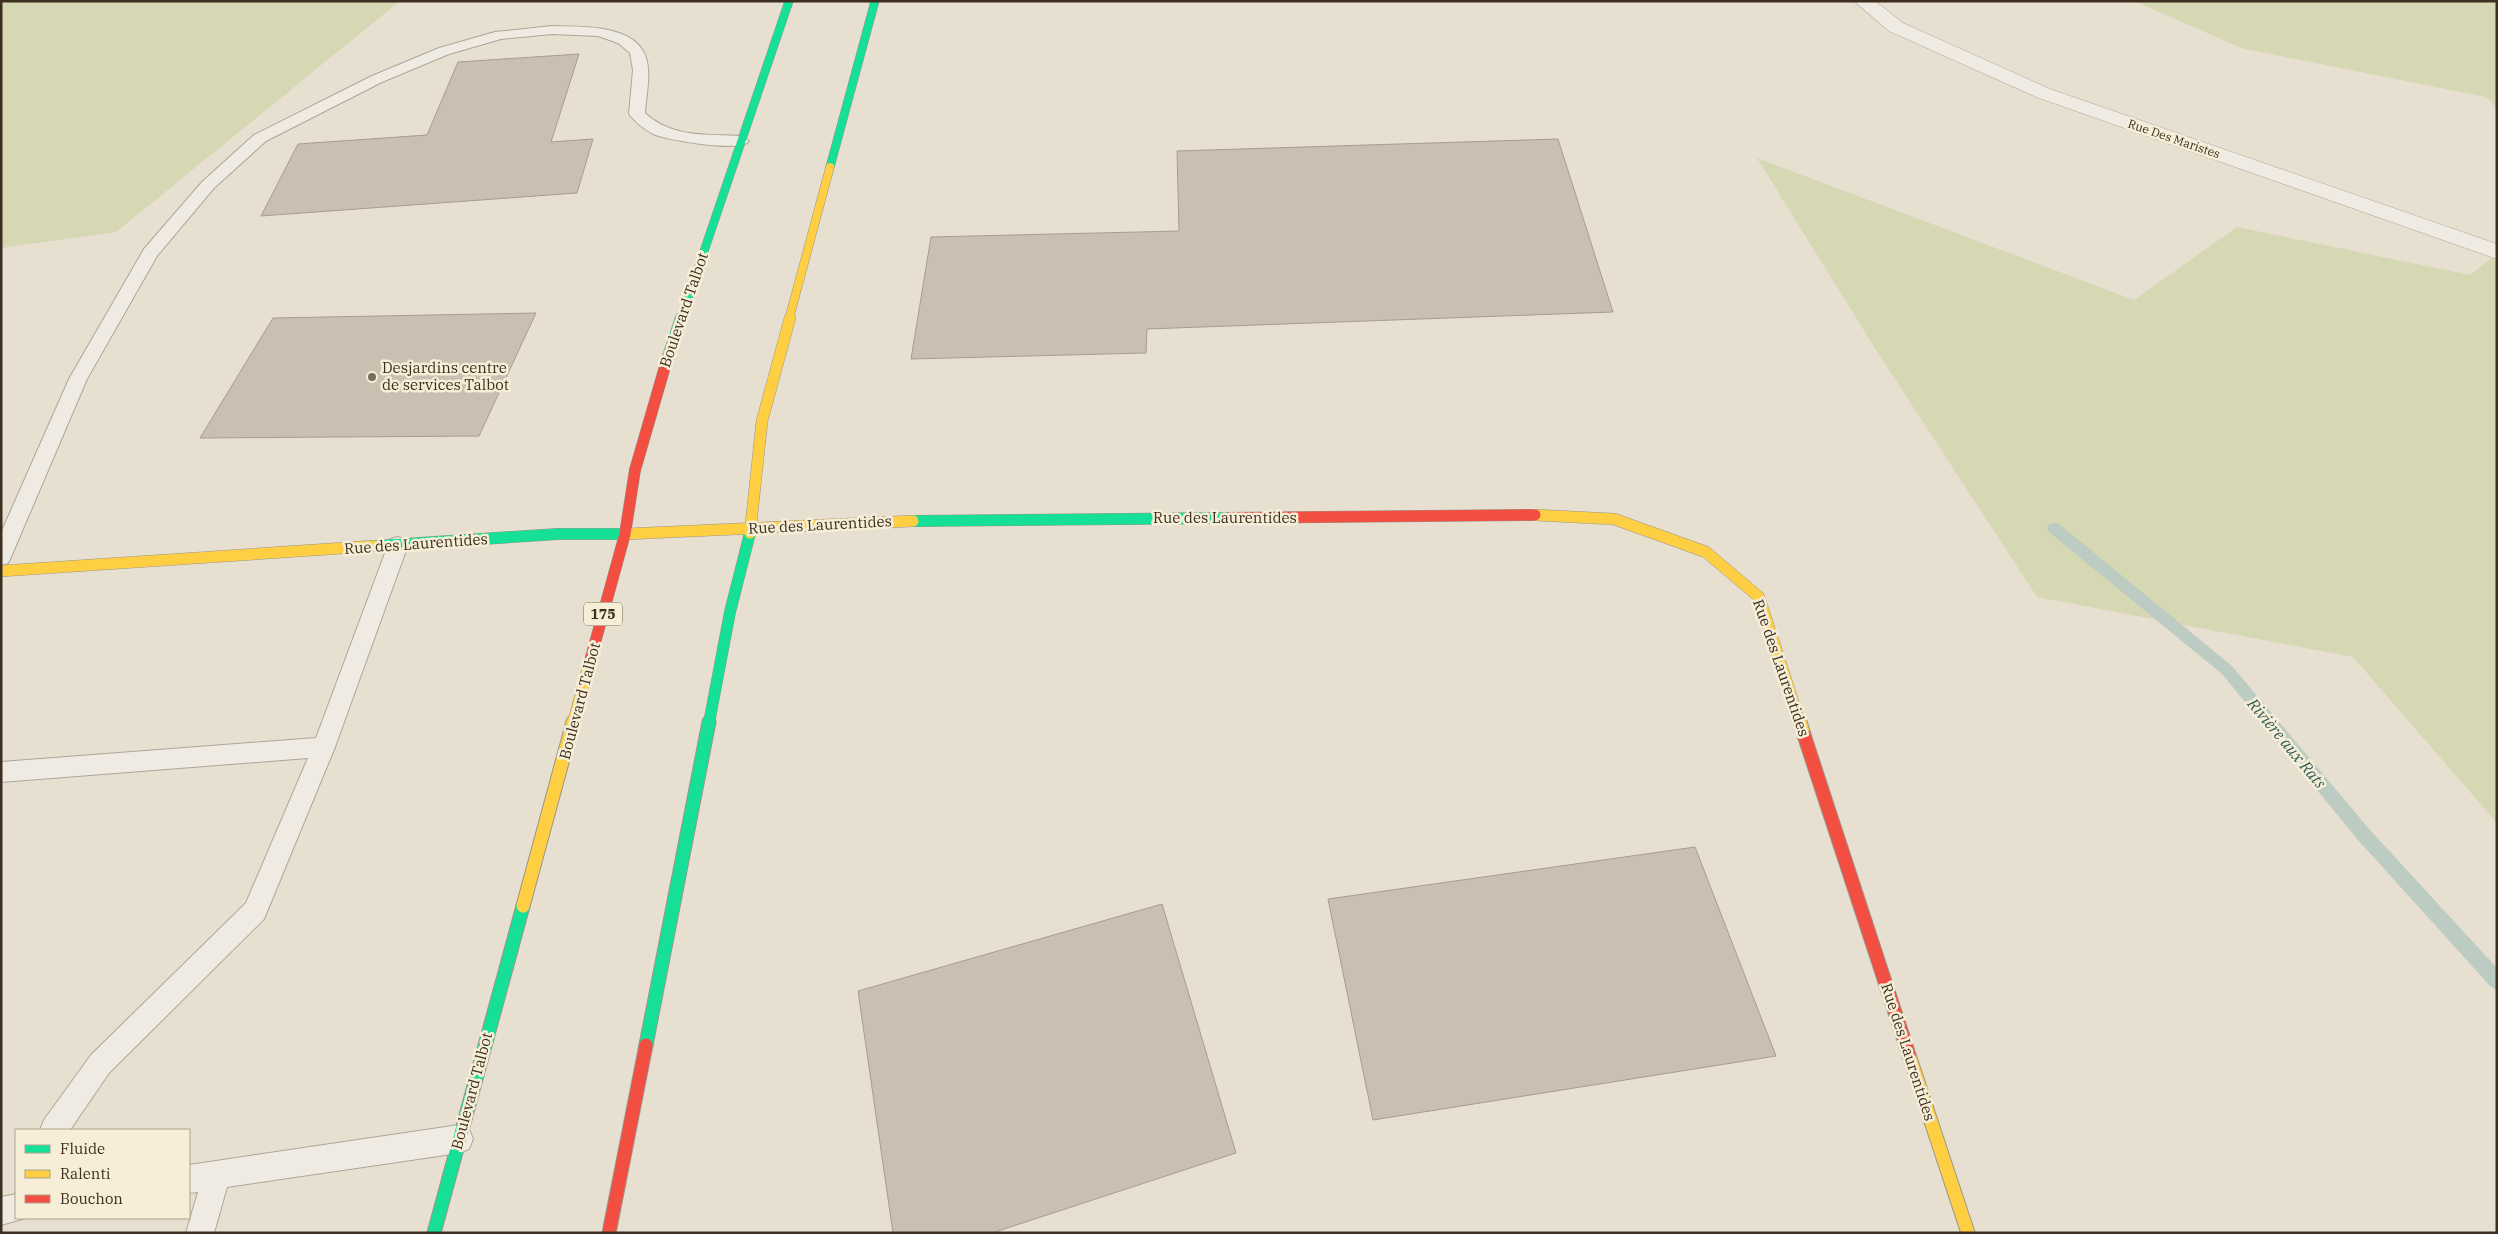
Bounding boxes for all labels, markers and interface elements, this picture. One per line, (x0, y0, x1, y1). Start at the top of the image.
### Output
street label: Rue Des Maristes (2126, 116, 2222, 161)
street label: Boulevard Talbot (655, 250, 712, 370)
place label: Desjardins centre de services Talbot (382, 358, 509, 394)
marker: Desjardins centre de services Talbot (366, 371, 378, 383)
street label: Rue des Laurentides (1153, 508, 1297, 527)
street label: Rue des Laurentides (748, 511, 892, 538)
street label: Rue des Laurentides (344, 529, 488, 558)
street label: Rue des Laurentides (1749, 597, 1814, 739)
road number: 175 (584, 602, 622, 626)
street label: Boulevard Talbot (555, 640, 604, 761)
water label: Rivière aux Rats (2243, 693, 2331, 792)
street label: Rue des Laurentides (1877, 981, 1940, 1123)
street label: Boulevard Talbot (447, 1030, 496, 1151)
legend (15, 1129, 190, 1219)
text: Fluide (60, 1139, 105, 1158)
text: Ralenti (60, 1164, 111, 1183)
text: Bouchon (60, 1189, 123, 1208)

